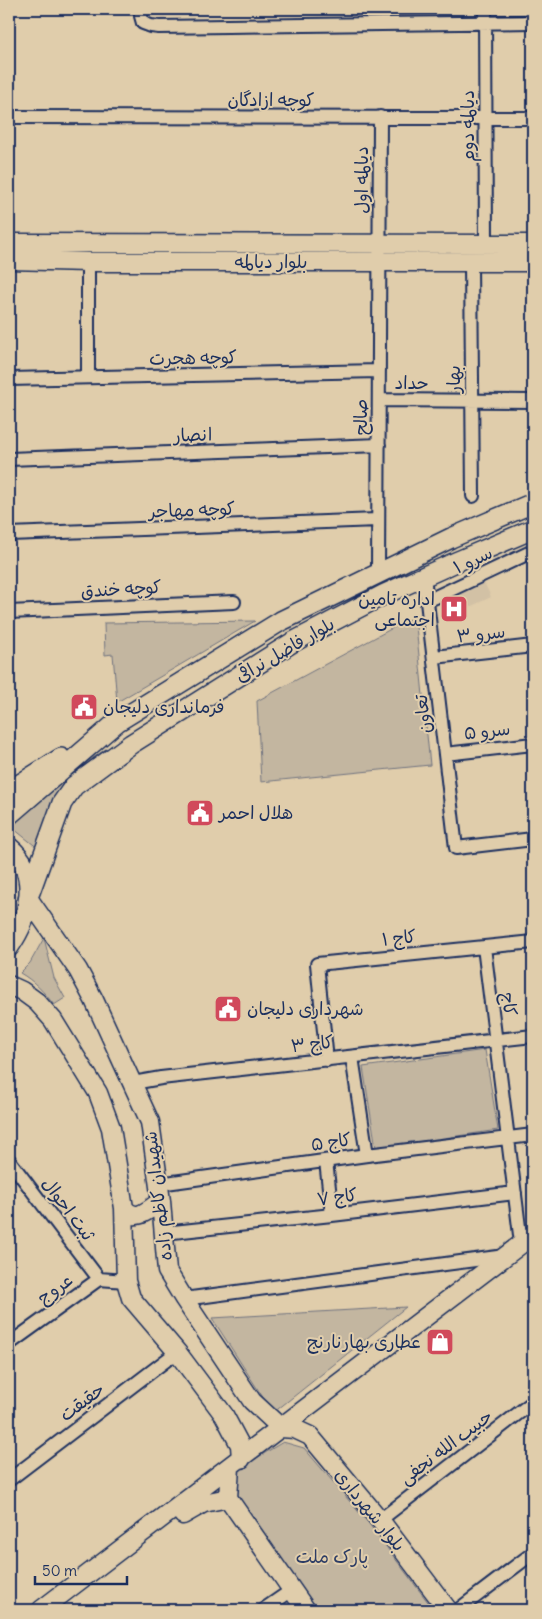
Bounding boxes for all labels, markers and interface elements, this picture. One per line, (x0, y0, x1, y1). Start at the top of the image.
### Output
street label: کوچه ازادگان (228, 88, 315, 112)
street label: دیالمه دوم (456, 90, 482, 162)
street label: دیالمه اول (350, 146, 373, 214)
street label: بلوار دیالمه (235, 250, 307, 273)
street label: کوچه هجرت (149, 345, 237, 371)
street label: بهار (442, 365, 465, 395)
street label: حداد (394, 371, 428, 394)
street label: صالح (349, 399, 373, 435)
street label: انصار (171, 422, 213, 447)
street label: کوچه مهاجر (146, 496, 236, 524)
street label: سرو ۱ (449, 541, 496, 579)
street label: کوچه خندق (80, 575, 162, 603)
place label: اداره تامین اجتماعی (358, 587, 435, 631)
hospital icon: اداره تامین اجتماعی (439, 594, 469, 624)
street label: بلوار فاضل نراقی (231, 612, 338, 687)
street label: سرو ۳ (455, 620, 506, 647)
public building icon: فرمانداری دلیجان (69, 692, 99, 722)
street label: تعاون (409, 692, 436, 735)
place label: فرمانداری دلیجان (103, 695, 224, 718)
street label: سرو ۵ (463, 717, 511, 744)
public building icon: هلال احمر (185, 798, 215, 828)
place label: هلال احمر (217, 801, 293, 824)
street label: کاج ۱ (381, 924, 418, 952)
street label: کاج (496, 991, 522, 1017)
public building icon: شهرداری دلیجان (213, 994, 243, 1024)
place label: شهرداری دلیجان (247, 997, 364, 1020)
street label: کاج ۳ (290, 1030, 335, 1058)
street label: کاج ۵ (309, 1127, 353, 1157)
street label: شهیدان کاظم زاده (138, 1130, 180, 1262)
street label: ثبت احوال (37, 1172, 100, 1246)
street label: کاج ۷ (315, 1183, 359, 1211)
street label: عروج (32, 1268, 78, 1310)
shop icon: عطاری بهارنارنج (425, 1327, 455, 1357)
place label: عطاری بهارنارنج (307, 1330, 421, 1354)
street label: حقیقت (55, 1377, 109, 1426)
street label: حبیب الله نجفی (395, 1404, 497, 1489)
street label: بلوار شهرداری (330, 1464, 411, 1556)
park label: پارک ملت (296, 1545, 368, 1569)
scale bar (35, 1554, 128, 1586)
text: 50 m (42, 1561, 77, 1580)

